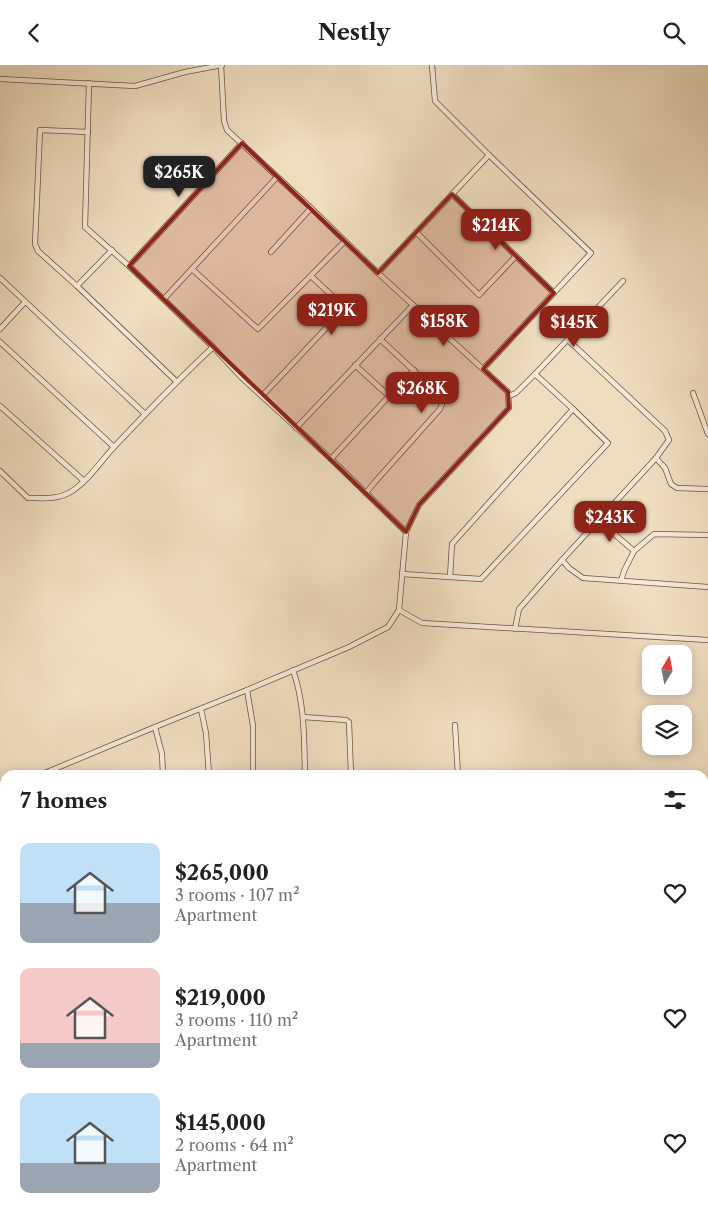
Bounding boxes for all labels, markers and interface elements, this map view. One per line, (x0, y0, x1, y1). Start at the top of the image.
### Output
icon: back (20, 19, 48, 47)
text: Nestly (318, 19, 390, 46)
icon: search (660, 19, 688, 47)
pin: $265K (144, 155, 214, 198)
text: $265K (154, 162, 204, 182)
pin: $214K (461, 209, 531, 251)
text: $214K (472, 215, 520, 235)
pin: $219K (297, 293, 367, 336)
text: $219K (308, 300, 356, 320)
pin: $158K (409, 305, 479, 347)
pin: $145K (539, 305, 609, 348)
text: $158K (420, 311, 468, 331)
text: $145K (550, 312, 598, 332)
pin: $268K (387, 371, 457, 414)
text: $268K (397, 378, 447, 398)
pin: $243K (575, 501, 645, 543)
text: $243K (585, 507, 635, 527)
north arrow (642, 645, 692, 695)
map controls (642, 645, 692, 755)
button: layers (642, 705, 692, 755)
icon: filters (661, 786, 689, 814)
text: 7 homes (20, 788, 107, 813)
text: $265,000 (175, 860, 269, 885)
icon: home (60, 863, 120, 923)
icon: heart (661, 879, 689, 907)
text: 3 rooms · 107 m² (175, 885, 300, 905)
text: Apartment (175, 905, 257, 925)
text: $219,000 (175, 985, 266, 1010)
icon: home (60, 988, 120, 1048)
icon: heart (661, 1004, 689, 1032)
text: 3 rooms · 110 m² (175, 1010, 298, 1030)
text: Apartment (175, 1030, 257, 1050)
text: $145,000 (175, 1110, 266, 1135)
icon: home (60, 1113, 120, 1173)
icon: heart (661, 1129, 689, 1157)
text: 2 rooms · 64 m² (175, 1135, 294, 1155)
text: Apartment (175, 1155, 257, 1175)

